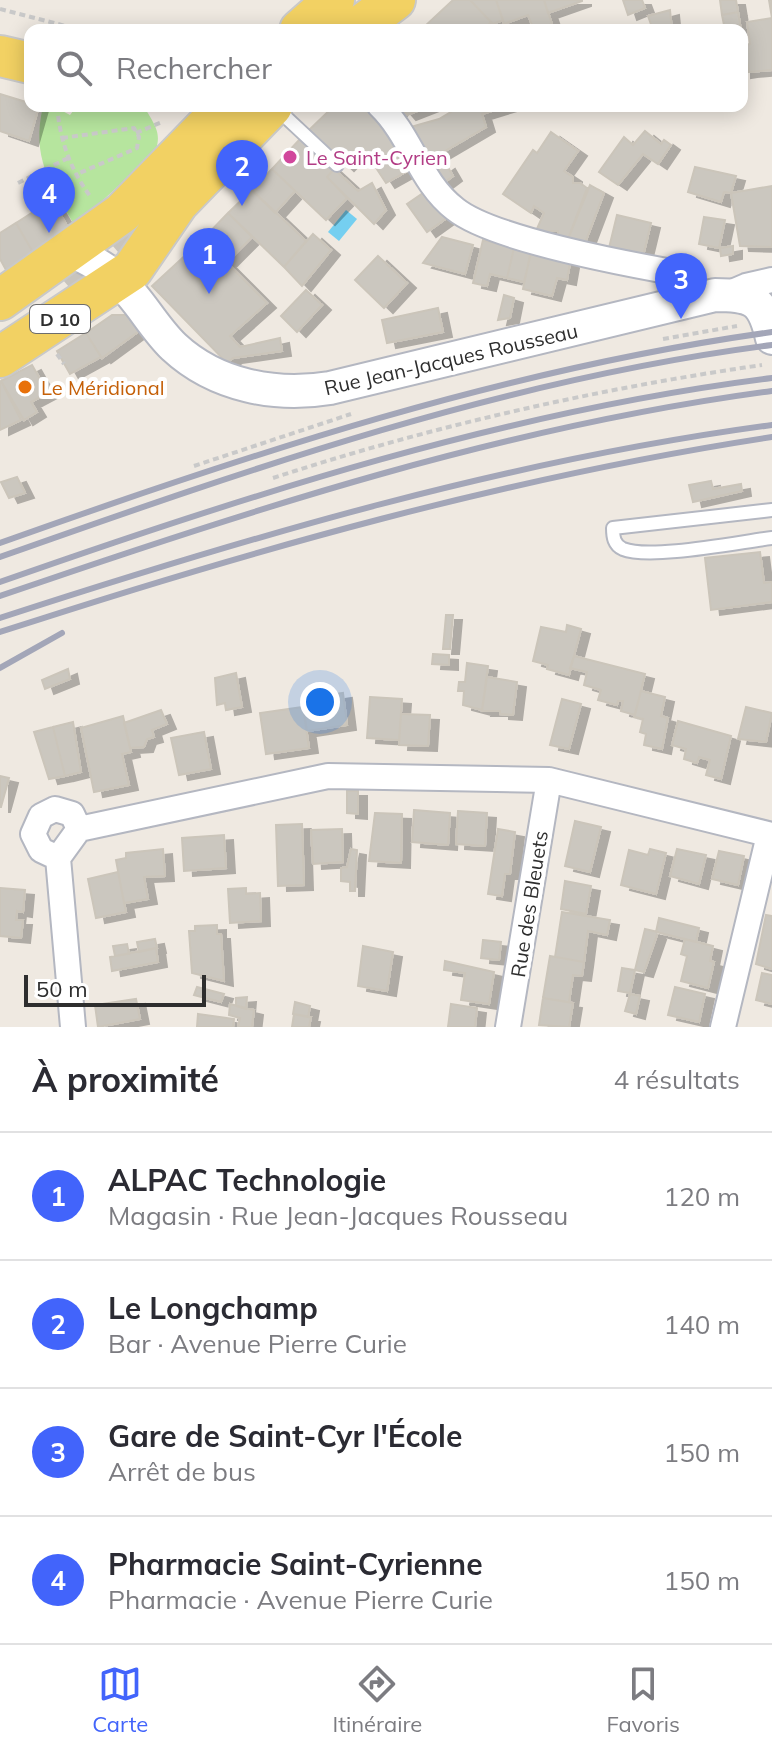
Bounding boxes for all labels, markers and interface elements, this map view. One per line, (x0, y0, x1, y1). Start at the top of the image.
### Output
search box (24, 24, 748, 112)
icon: search (52, 46, 96, 90)
text: Rechercher (116, 49, 272, 87)
pin: 2 (216, 140, 268, 206)
place label: Le Saint-Cyrien (306, 145, 448, 170)
marker: Le Saint-Cyrien (281, 148, 299, 166)
pin: 4 (23, 167, 75, 233)
pin: 1 (183, 228, 235, 294)
pin: 3 (655, 253, 707, 319)
road number: D 10 (30, 305, 90, 333)
street label: Rue Jean-Jacques Rousseau (322, 318, 580, 400)
place label: Le Méridional (41, 375, 165, 400)
marker: Le Méridional (16, 378, 34, 396)
your location (300, 682, 340, 722)
street label: Rue des Bleuets (505, 829, 553, 979)
scale bar (24, 971, 206, 1007)
text: 50 m (36, 975, 87, 1003)
text: À proximité (32, 1058, 219, 1101)
text: 4 résultats (613, 1063, 740, 1096)
text: ALPAC Technologie (108, 1161, 386, 1199)
text: 1 (50, 1180, 66, 1213)
text: 120 m (664, 1180, 740, 1213)
text: Magasin · Rue Jean-Jacques Rousseau (108, 1199, 568, 1232)
text: Le Longchamp (108, 1289, 318, 1327)
text: 2 (50, 1308, 66, 1341)
text: 140 m (664, 1308, 740, 1341)
text: Bar · Avenue Pierre Curie (108, 1327, 407, 1360)
text: Gare de Saint-Cyr l'École (108, 1417, 462, 1455)
text: 3 (50, 1436, 66, 1469)
text: 150 m (664, 1436, 740, 1469)
text: Arrêt de bus (108, 1455, 256, 1488)
text: Pharmacie Saint-Cyrienne (108, 1545, 483, 1583)
text: 4 (50, 1564, 66, 1597)
text: 150 m (664, 1564, 740, 1597)
text: Pharmacie · Avenue Pierre Curie (108, 1583, 493, 1616)
tab: Carte (92, 1662, 148, 1738)
tab: Itinéraire (333, 1662, 422, 1738)
tab: Favoris (607, 1662, 680, 1738)

